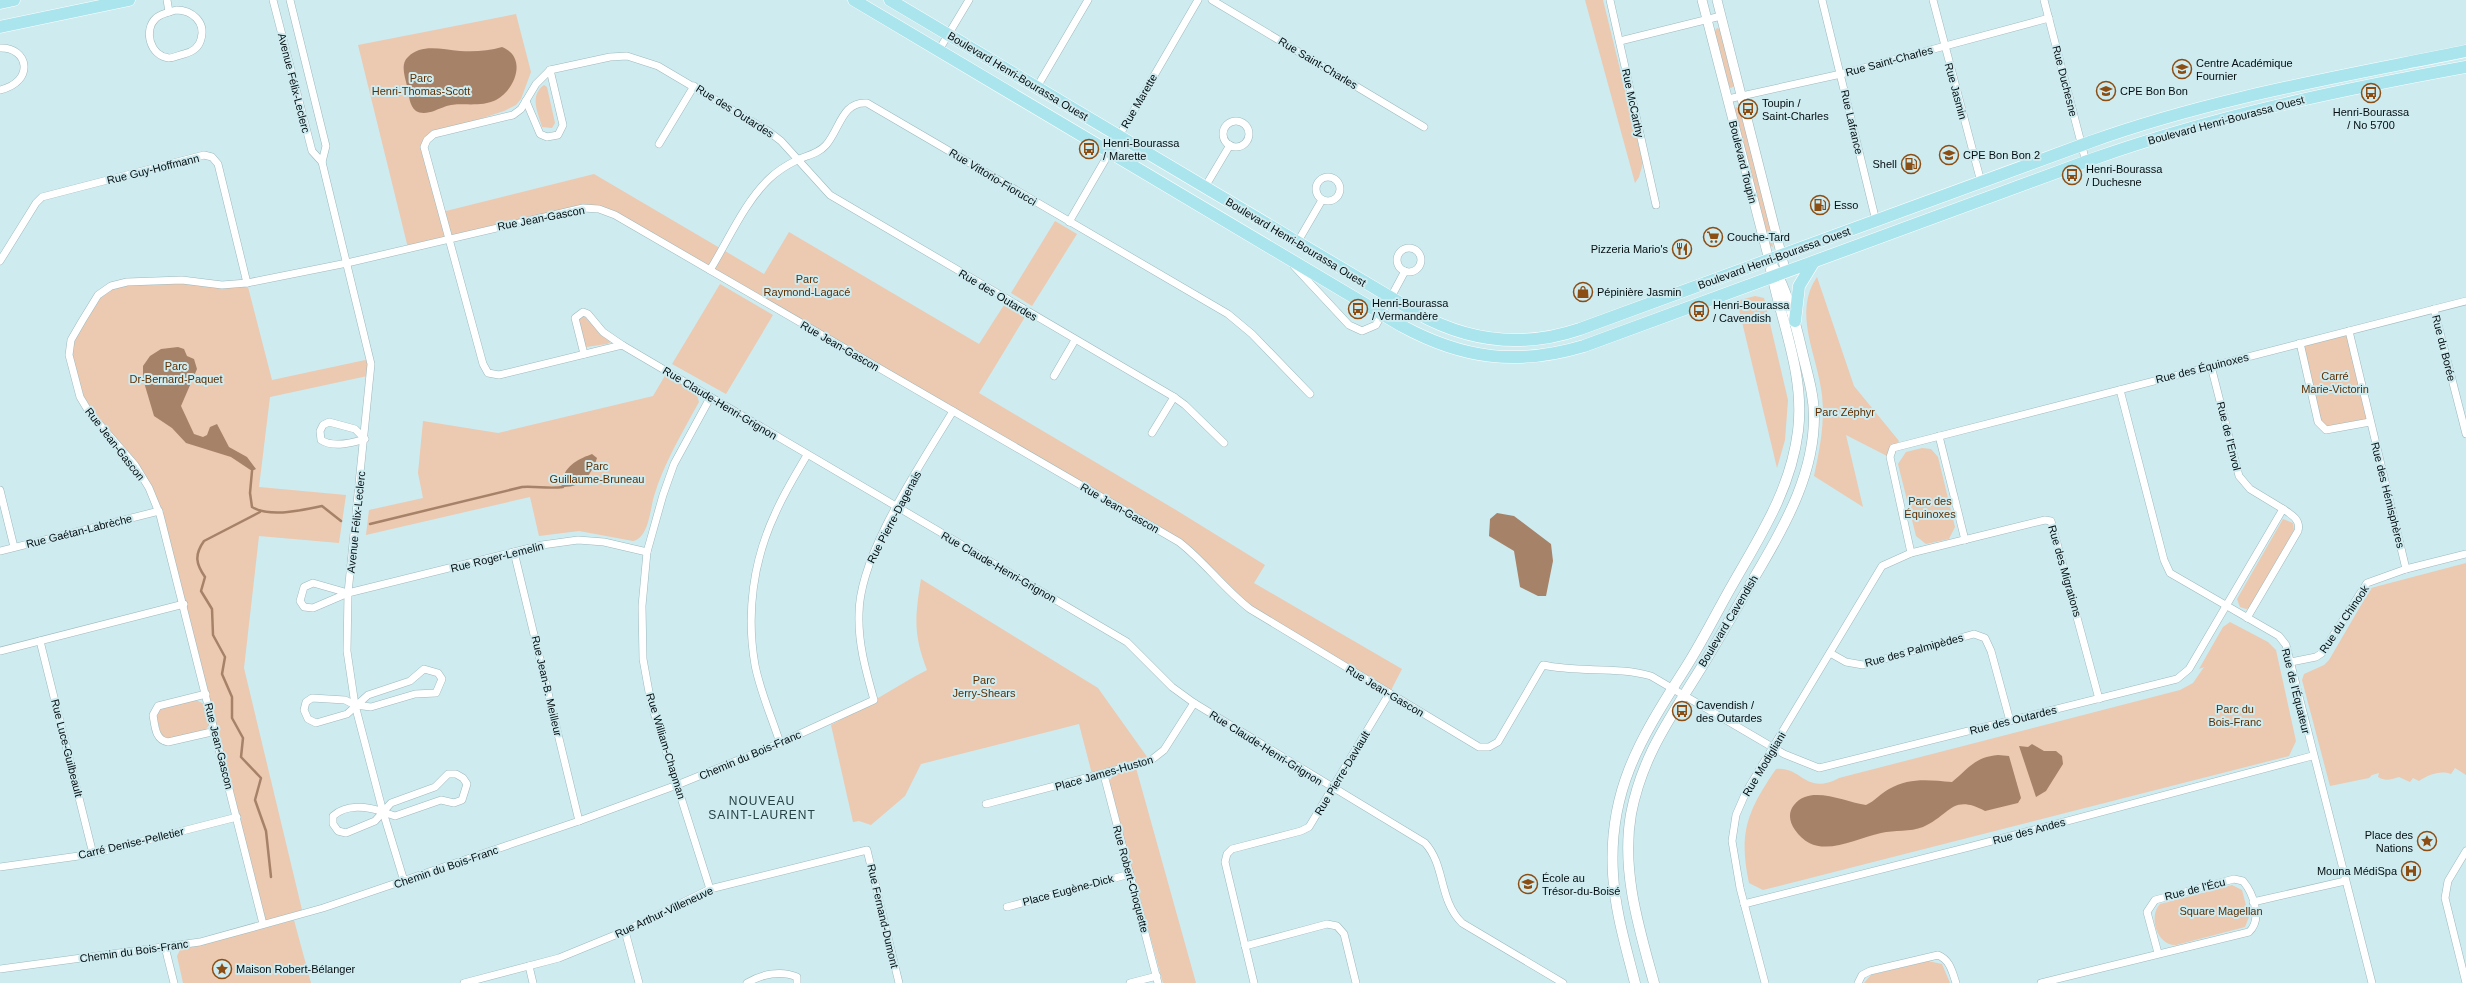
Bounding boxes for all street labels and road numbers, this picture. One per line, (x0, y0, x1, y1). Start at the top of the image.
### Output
street label: Boulevard Henri-Bourassa Ouest (946, 29, 1090, 123)
street label: Avenue Félix-Leclerc (276, 32, 312, 135)
street label: Rue Saint-Charles (1276, 35, 1360, 92)
street label: Rue Saint-Charles (1844, 43, 1934, 78)
street label: Rue Duchesne (2050, 44, 2080, 118)
street label: Rue Jasmin (1943, 61, 1969, 121)
street label: Rue McCarthy (1620, 67, 1646, 139)
street label: Rue Marette (1119, 72, 1159, 130)
street label: Rue des Outardes (694, 82, 776, 140)
street label: Rue Lafrance (1839, 88, 1865, 156)
street label: Boulevard Henri-Bourassa Ouest (2146, 93, 2306, 147)
street label: Boulevard Toupin (1727, 119, 1759, 205)
street label: Rue Vittorio-Fiorucci (947, 146, 1039, 208)
street label: Rue Guy-Hoffmann (106, 152, 200, 186)
street label: Boulevard Henri-Bourassa Ouest (1224, 195, 1368, 289)
street label: Rue Jean-Gascon (496, 204, 586, 232)
street label: Boulevard Henri-Bourassa Ouest (1696, 225, 1852, 291)
street label: Rue des Outardes (957, 267, 1040, 323)
street label: Rue du Borée (2430, 314, 2458, 382)
street label: Rue Jean-Gascon (799, 319, 881, 373)
street label: Rue des Équinoxes (2154, 351, 2250, 385)
street label: Rue Claude-Henri-Grignon (661, 364, 779, 442)
street label: Rue de l'Envol (2215, 400, 2243, 472)
street label: Rue Jean-Gascon (83, 405, 147, 483)
street label: Rue des Hémisphères (2369, 441, 2407, 550)
street label: Rue Pierre-Dagenais (865, 468, 924, 565)
street label: Avenue Félix-Leclerc (345, 470, 367, 574)
street label: Rue Jean-Gascon (1079, 481, 1161, 535)
street label: Rue Gaétan-Labrèche (25, 512, 133, 550)
street label: Rue des Migrations (2046, 524, 2084, 619)
street label: Rue Claude-Henri-Grignon (939, 529, 1059, 605)
street label: Rue Roger-Lemelin (449, 540, 545, 574)
street label: Boulevard Cavendish (1696, 573, 1760, 669)
street label: Rue du Chinook (2317, 583, 2371, 655)
street label: Rue des Palmipèdes (1863, 631, 1965, 669)
street label: Rue Jean-B. Meilleur (530, 635, 564, 738)
street label: Rue de l'Équateur (2280, 647, 2313, 735)
street label: Rue Jean-Gascon (1344, 663, 1426, 719)
street label: Rue William-Chapman (644, 692, 688, 800)
street label: Rue Luce-Guilbeault (49, 698, 85, 798)
street label: Rue Jean-Gascon (202, 702, 236, 790)
street label: Rue des Outardes (1968, 703, 2058, 737)
street label: Rue Claude-Henri-Grignon (1207, 708, 1325, 788)
street label: Chemin du Bois-Franc (697, 728, 803, 782)
street label: Rue Pierre-Daviault (1312, 729, 1372, 817)
street label: Rue Modigliani (1740, 730, 1788, 798)
street label: Place James-Huston (1054, 753, 1154, 793)
street label: Rue des Andes (1991, 815, 2067, 846)
street label: Rue Robert-Choquette (1111, 824, 1151, 934)
street label: Carré Denise-Pelletier (77, 825, 185, 861)
street label: Chemin du Bois-Franc (392, 843, 500, 890)
street label: Rue Fernand-Dumont (865, 863, 901, 969)
street label: Place Eugène-Dick (1021, 872, 1115, 908)
street label: Rue de l'Écu (2163, 876, 2227, 902)
street label: Rue Arthur-Villeneuve (613, 884, 715, 940)
street label: Chemin du Bois-Franc (79, 937, 190, 965)

